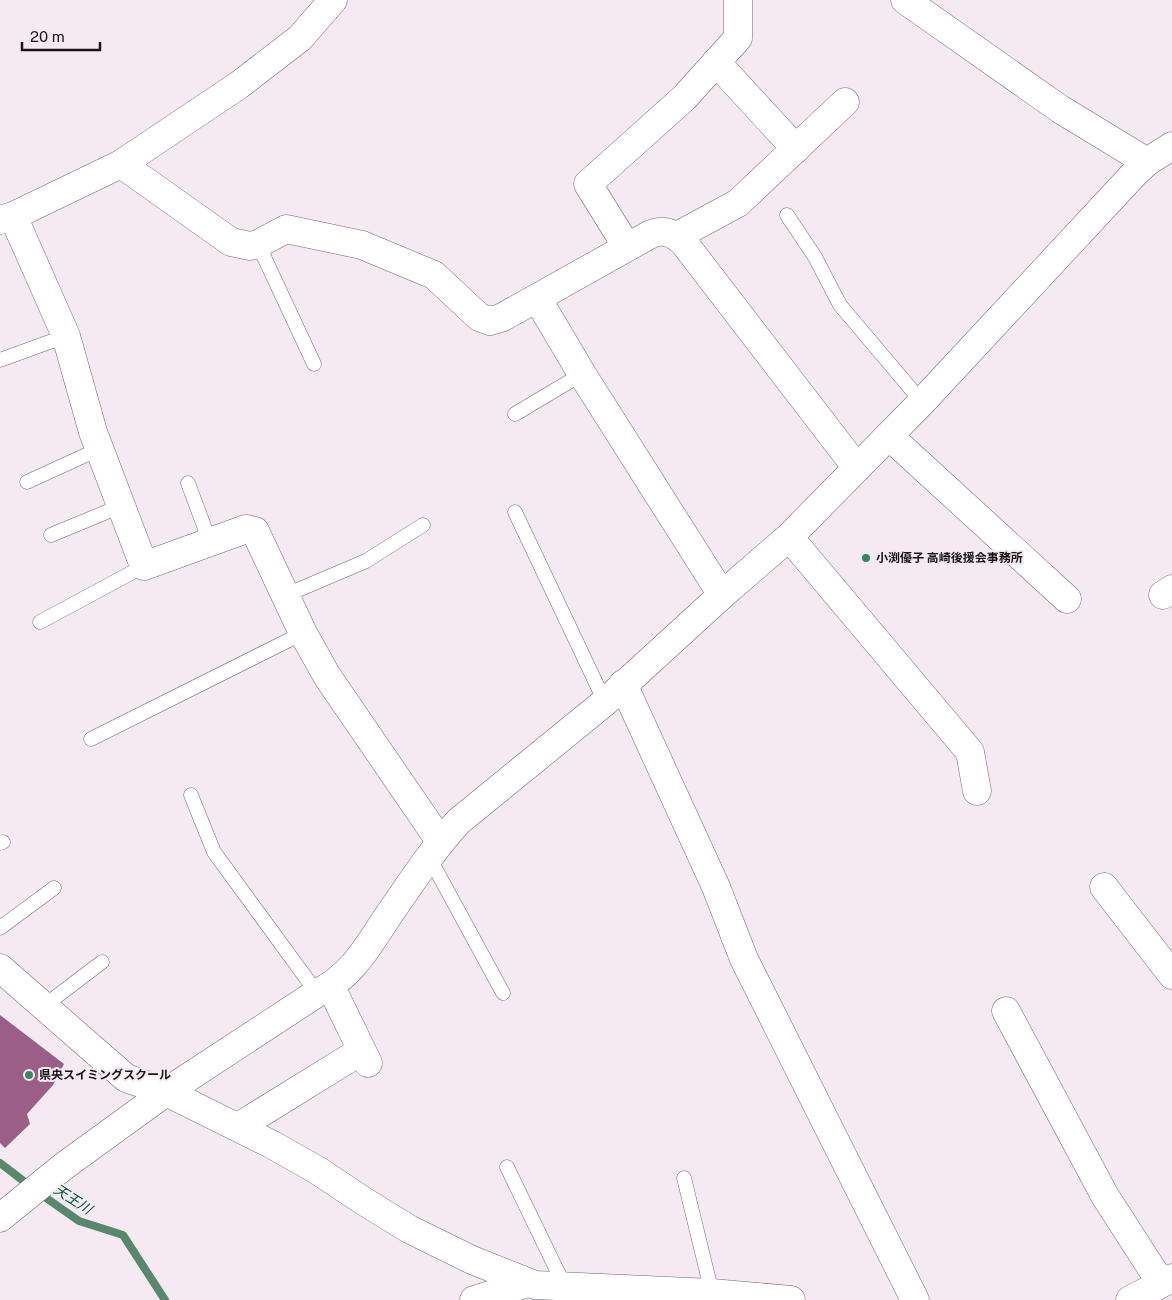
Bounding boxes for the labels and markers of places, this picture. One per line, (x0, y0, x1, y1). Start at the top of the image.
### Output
place label: 小渕優子 高崎後援会事務所 (876, 551, 1023, 565)
marker: 小渕優子 高崎後援会事務所 (860, 552, 872, 564)
place label: 県央スイミングスクール (39, 1068, 171, 1082)
marker: 県央スイミングスクール (23, 1069, 35, 1081)

